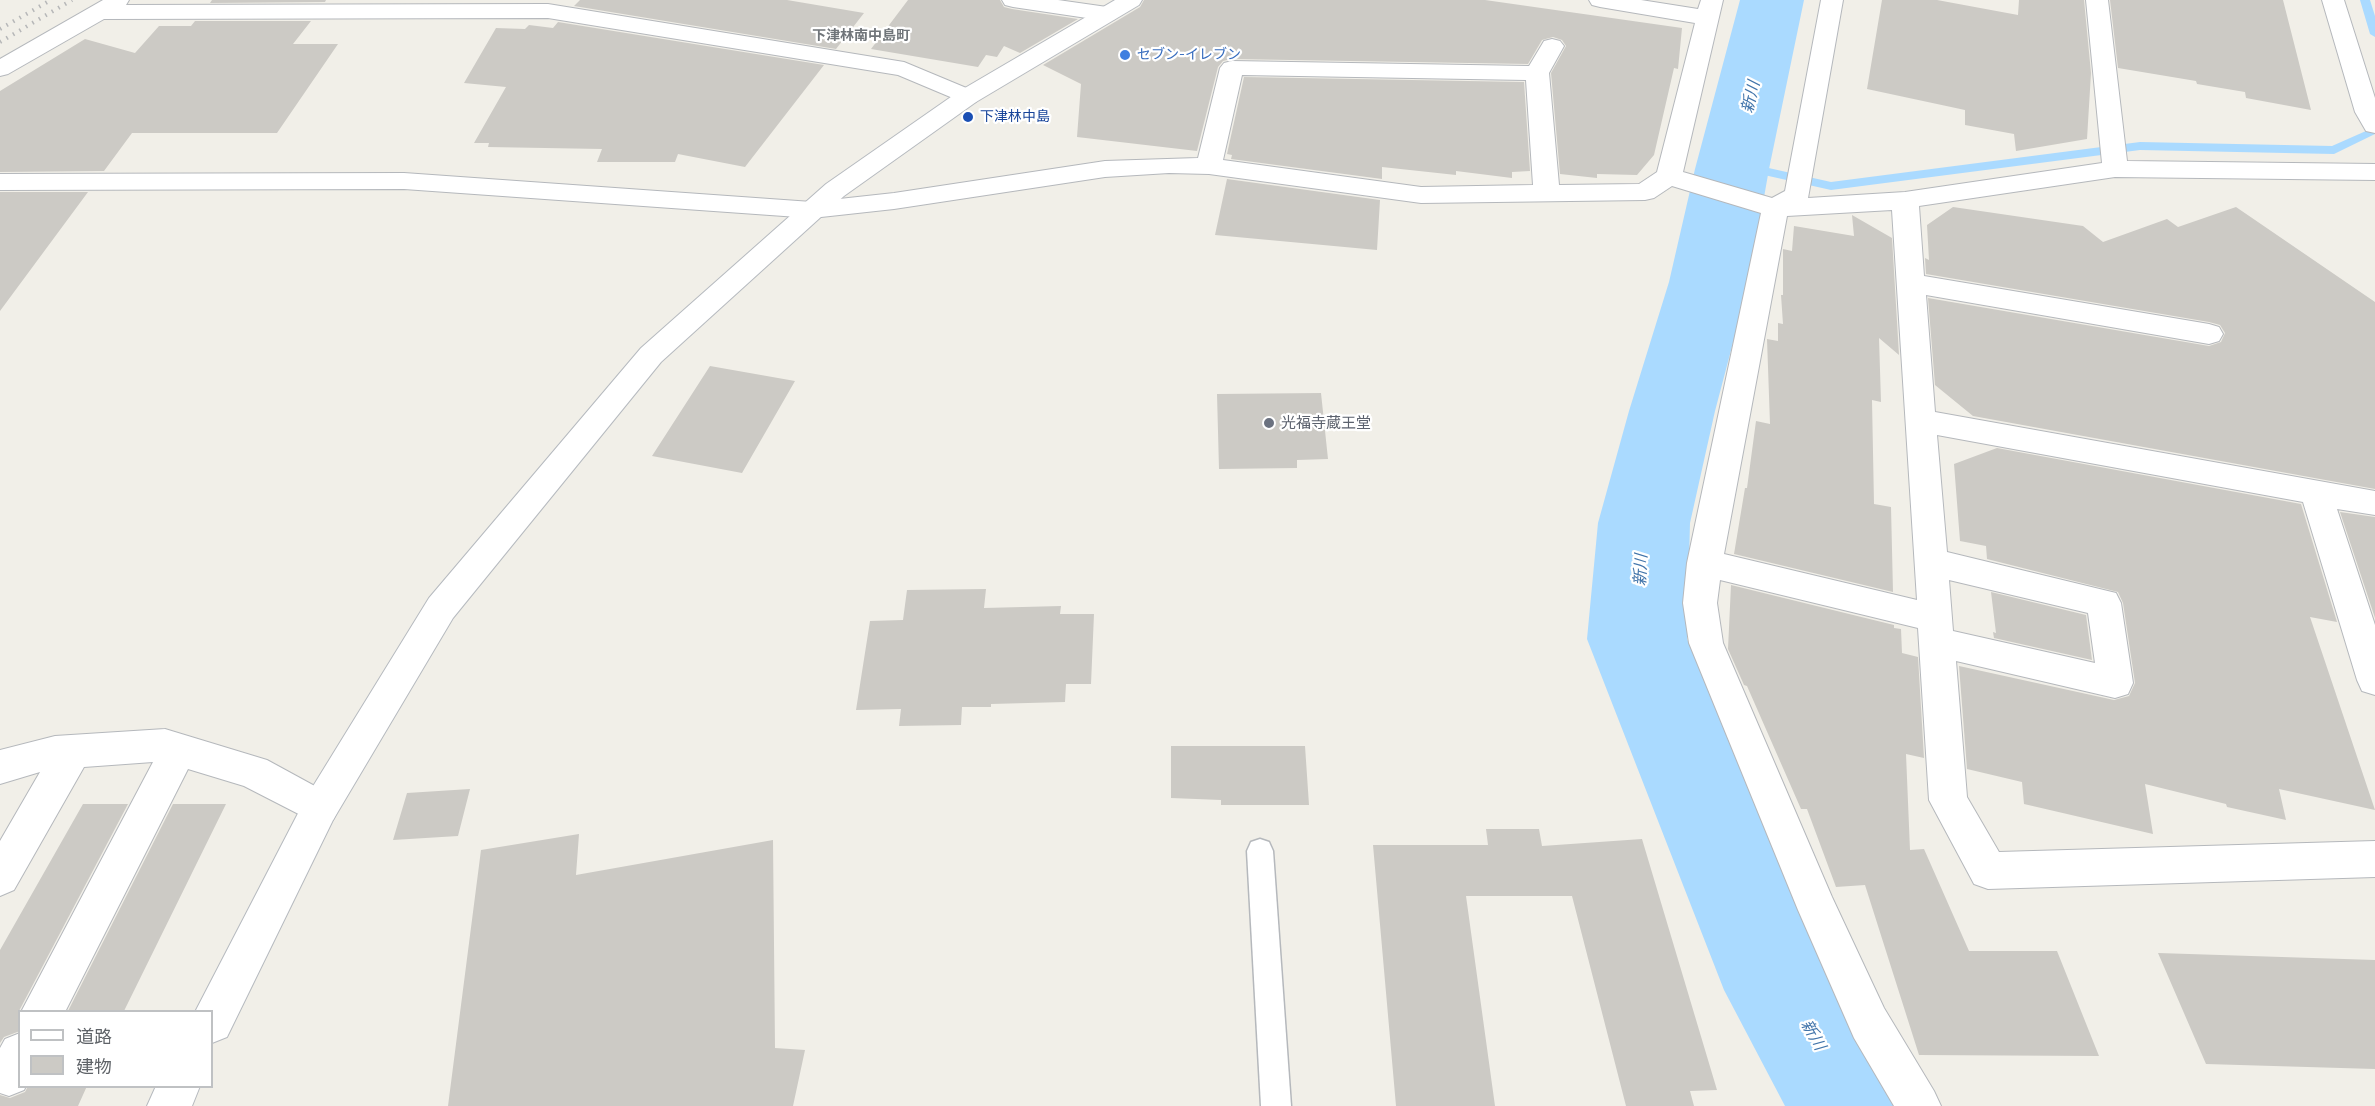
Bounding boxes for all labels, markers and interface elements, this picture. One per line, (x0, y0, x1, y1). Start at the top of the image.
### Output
district label: 下津林南中島町 (812, 28, 910, 44)
place label: セブン-イレブン (1137, 47, 1241, 63)
marker: セブン-イレブン (1118, 48, 1132, 62)
water label: 新川 (1738, 79, 1764, 115)
place label: 下津林中島 (980, 109, 1050, 125)
marker: 下津林中島 (961, 110, 975, 124)
place label: 光福寺蔵王堂 (1281, 414, 1371, 432)
marker: 光福寺蔵王堂 (1262, 416, 1276, 430)
water label: 新川 (1631, 554, 1651, 586)
legend (18, 1010, 213, 1088)
water label: 新川 (1797, 1016, 1829, 1054)
text: 道路 (76, 1026, 112, 1047)
text: 建物 (76, 1056, 112, 1077)

